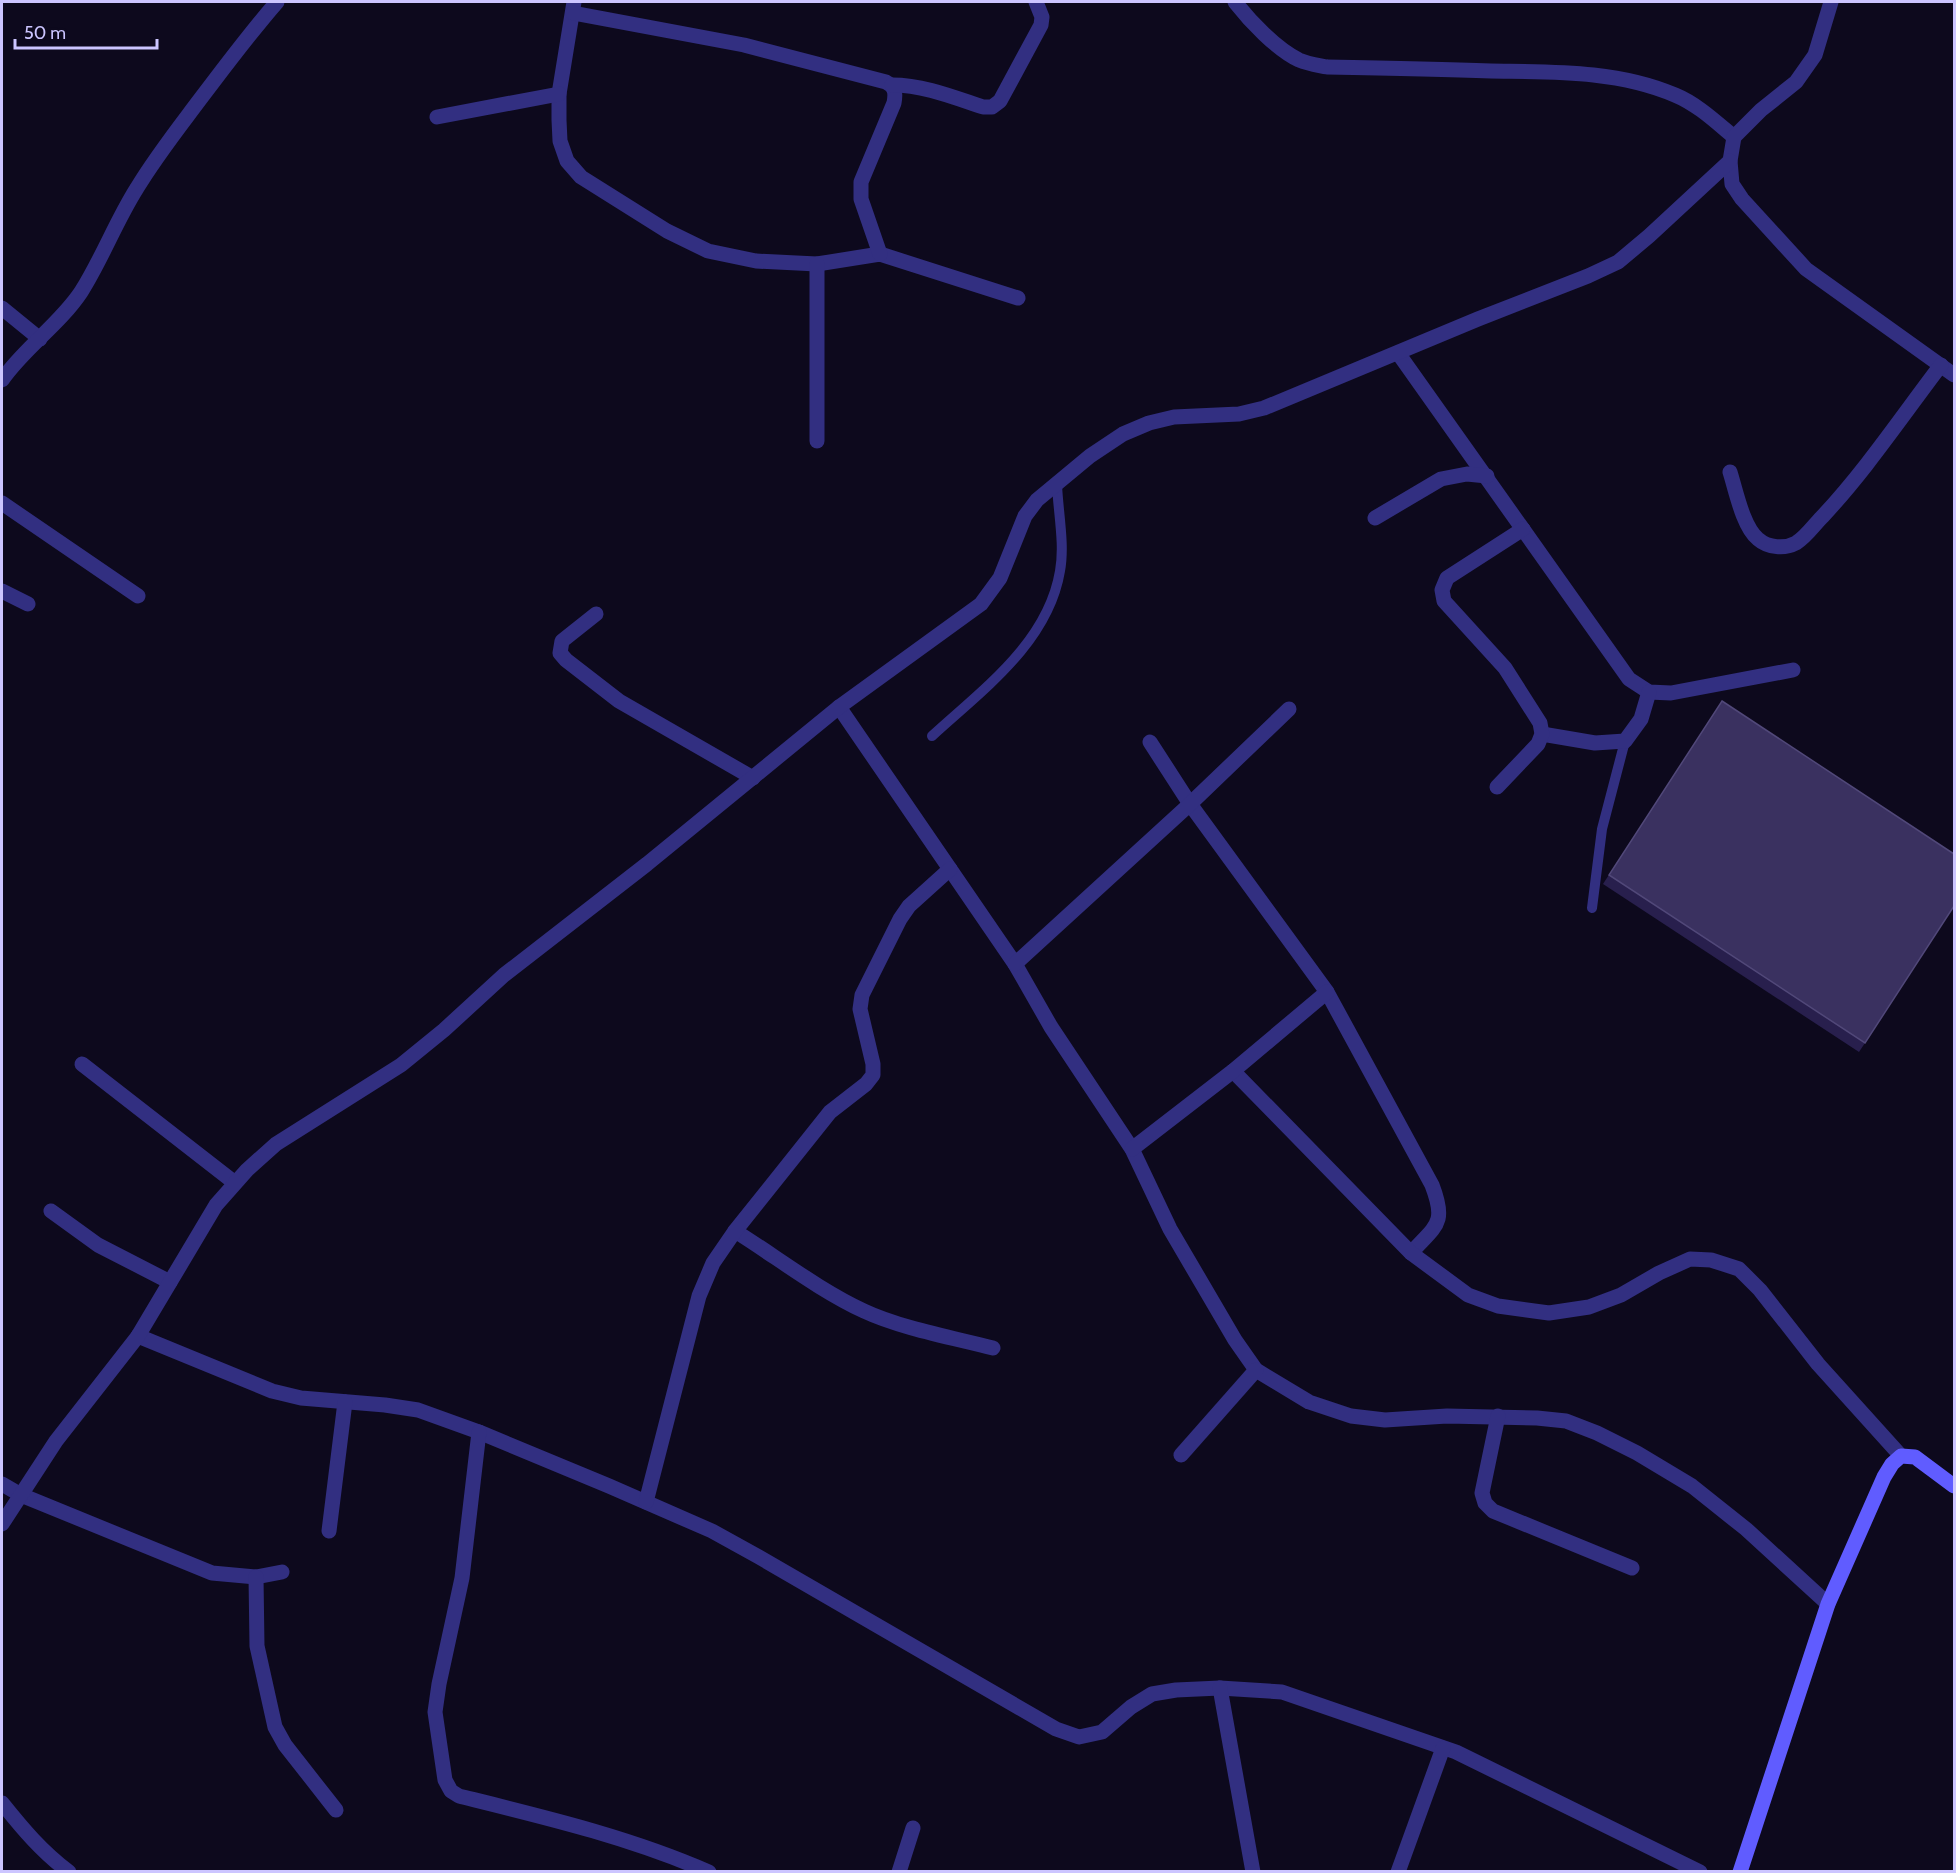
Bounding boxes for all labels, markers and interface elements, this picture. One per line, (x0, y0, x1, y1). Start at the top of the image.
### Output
scale bar (15, 12, 158, 50)
text: 50 m (24, 22, 66, 44)

